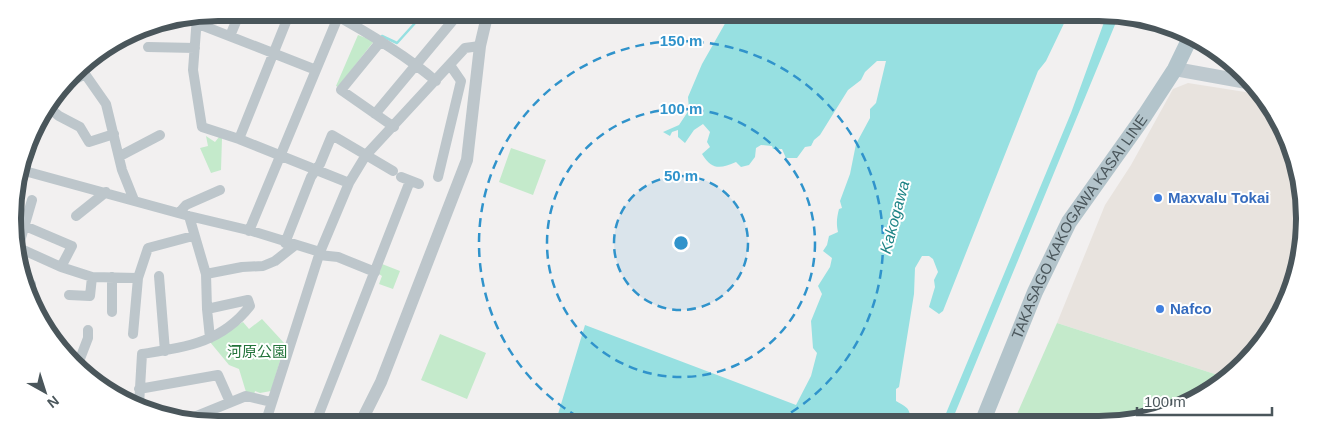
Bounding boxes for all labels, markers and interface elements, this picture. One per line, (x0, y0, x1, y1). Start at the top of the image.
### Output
text: 150 m (660, 32, 702, 49)
text: 100 m (660, 100, 702, 117)
street label: TAKASAGO KAKOGAWA KASAI LINE (1008, 111, 1151, 341)
text: 50 m (664, 167, 698, 184)
water label: Kakogawa (877, 179, 912, 255)
place label: Maxvalu Tokai (1168, 189, 1269, 206)
marker: Maxvalu Tokai (1152, 192, 1164, 204)
centre of rings (672, 234, 690, 252)
place label: Nafco (1170, 300, 1212, 317)
marker: Nafco (1154, 303, 1166, 315)
park label: 河原公園 (227, 343, 287, 360)
north arrow (20, 367, 70, 417)
scale bar (1137, 384, 1272, 416)
text: N (44, 393, 62, 412)
text: 100 m (1144, 393, 1186, 410)

